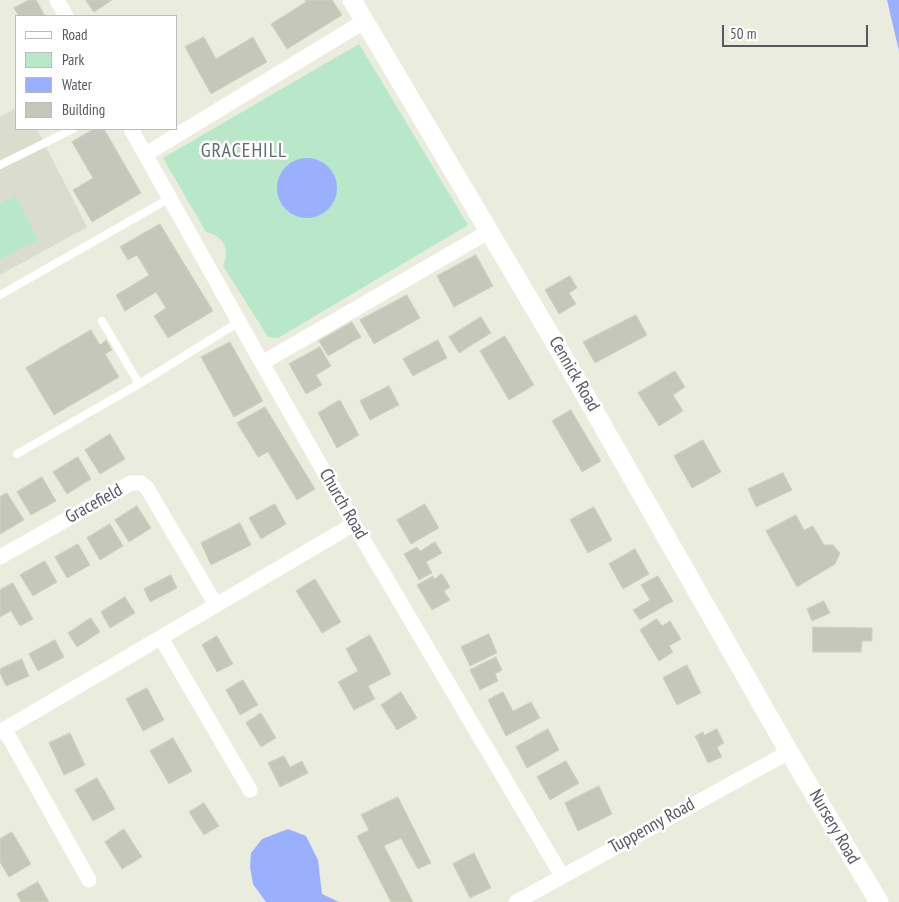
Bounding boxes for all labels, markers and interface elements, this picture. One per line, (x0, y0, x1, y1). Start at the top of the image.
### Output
legend (15, 15, 178, 130)
scale bar (724, 15, 870, 47)
text: 50 m (730, 24, 756, 43)
text: Road (62, 25, 88, 44)
text: Park (62, 50, 84, 69)
text: Water (62, 75, 92, 94)
text: Building (62, 100, 105, 119)
district label: GRACEHILL (200, 139, 288, 163)
street label: Cennick Road (544, 333, 604, 415)
street label: Church Road (314, 465, 372, 543)
street label: Gracefield (62, 480, 126, 528)
street label: Nursery Road (804, 786, 864, 868)
street label: Tuppenny Road (605, 794, 699, 858)

